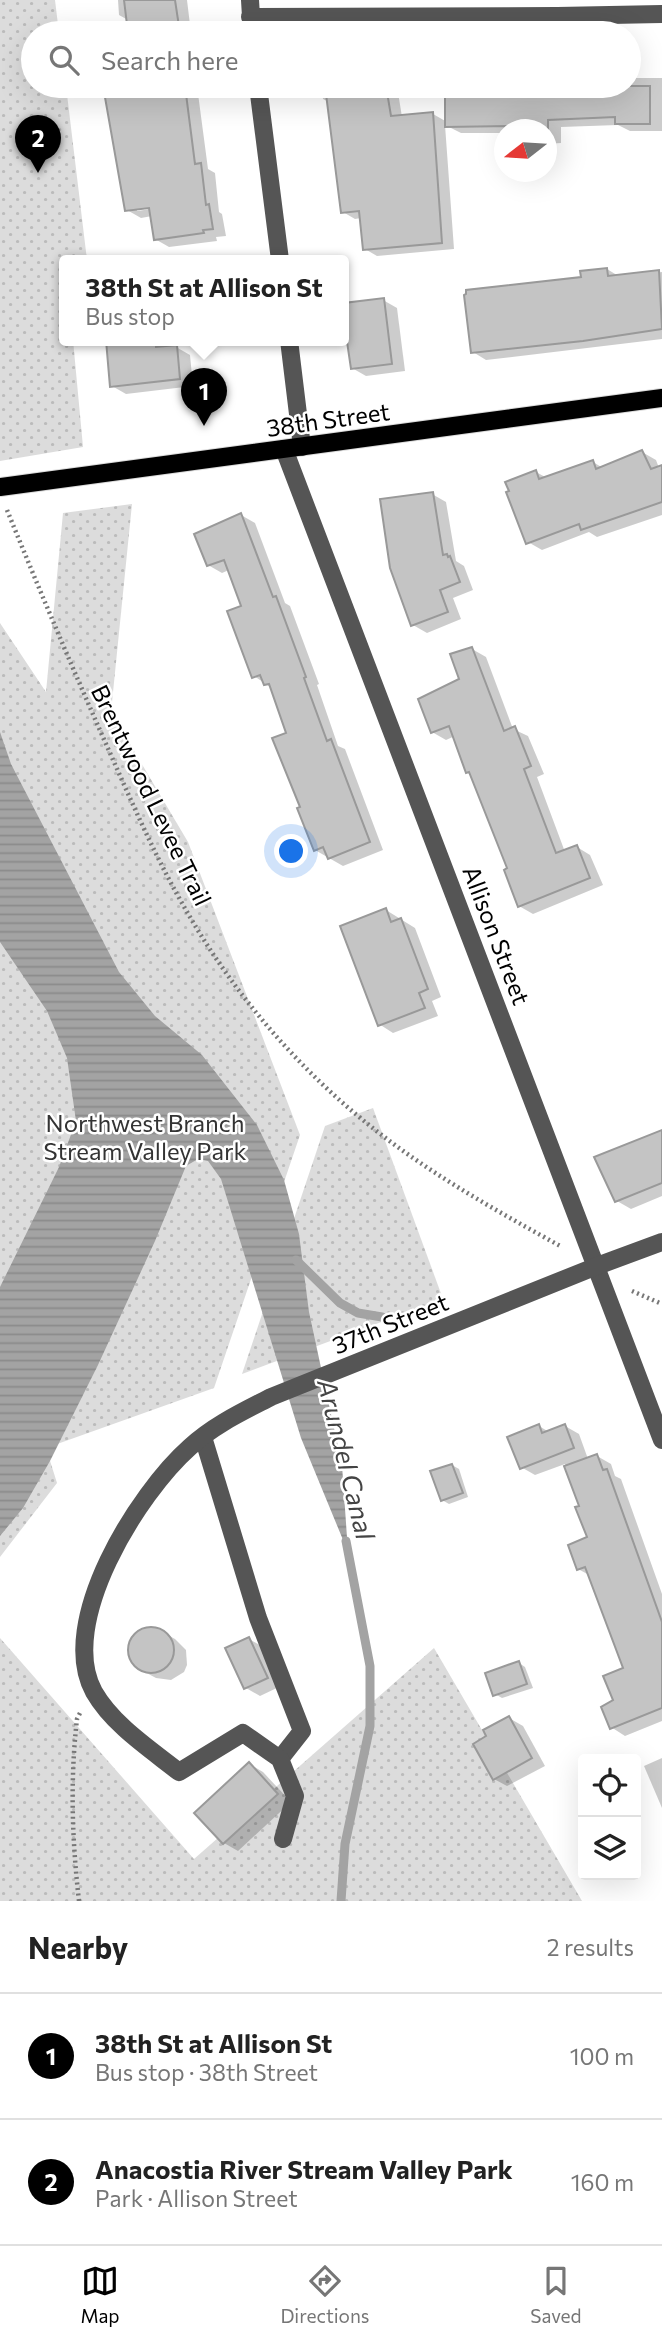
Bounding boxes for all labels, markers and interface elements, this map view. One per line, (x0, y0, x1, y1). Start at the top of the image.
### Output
search box (21, 21, 641, 98)
icon: search (45, 41, 83, 79)
text: Search here (101, 44, 239, 75)
pin: 2 (15, 115, 61, 173)
north arrow (494, 119, 557, 182)
popup (59, 255, 349, 346)
text: 38th St at Allison St (85, 271, 323, 302)
text: Bus stop (85, 302, 175, 330)
pin: 1 (181, 368, 227, 426)
street label: 38th Street (264, 396, 392, 442)
street label: Brentwood Levee Trail (86, 680, 218, 910)
your location (274, 834, 308, 868)
street label: Allison Street (457, 861, 537, 1009)
park label: Northwest Branch Stream Valley Park (43, 1108, 247, 1165)
street label: 37th Street (328, 1287, 452, 1359)
water label: Arundel Canal (312, 1374, 382, 1544)
map controls (578, 1754, 641, 1880)
button: locate (578, 1754, 641, 1817)
button: layers (578, 1817, 641, 1880)
text: Nearby (28, 1928, 128, 1965)
text: 2 results (547, 1933, 634, 1961)
text: 38th St at Allison St (95, 2027, 332, 2058)
text: 1 (46, 2042, 56, 2070)
text: 100 m (570, 2042, 634, 2070)
text: Bus stop · 38th Street (95, 2058, 318, 2086)
text: Anacostia River Stream Valley Park (95, 2153, 513, 2184)
text: 2 (44, 2168, 58, 2196)
text: 160 m (571, 2168, 634, 2196)
text: Park · Allison Street (95, 2184, 298, 2212)
tab: Map (80, 2262, 120, 2327)
tab: Directions (280, 2262, 370, 2327)
tab: Saved (530, 2262, 582, 2327)

